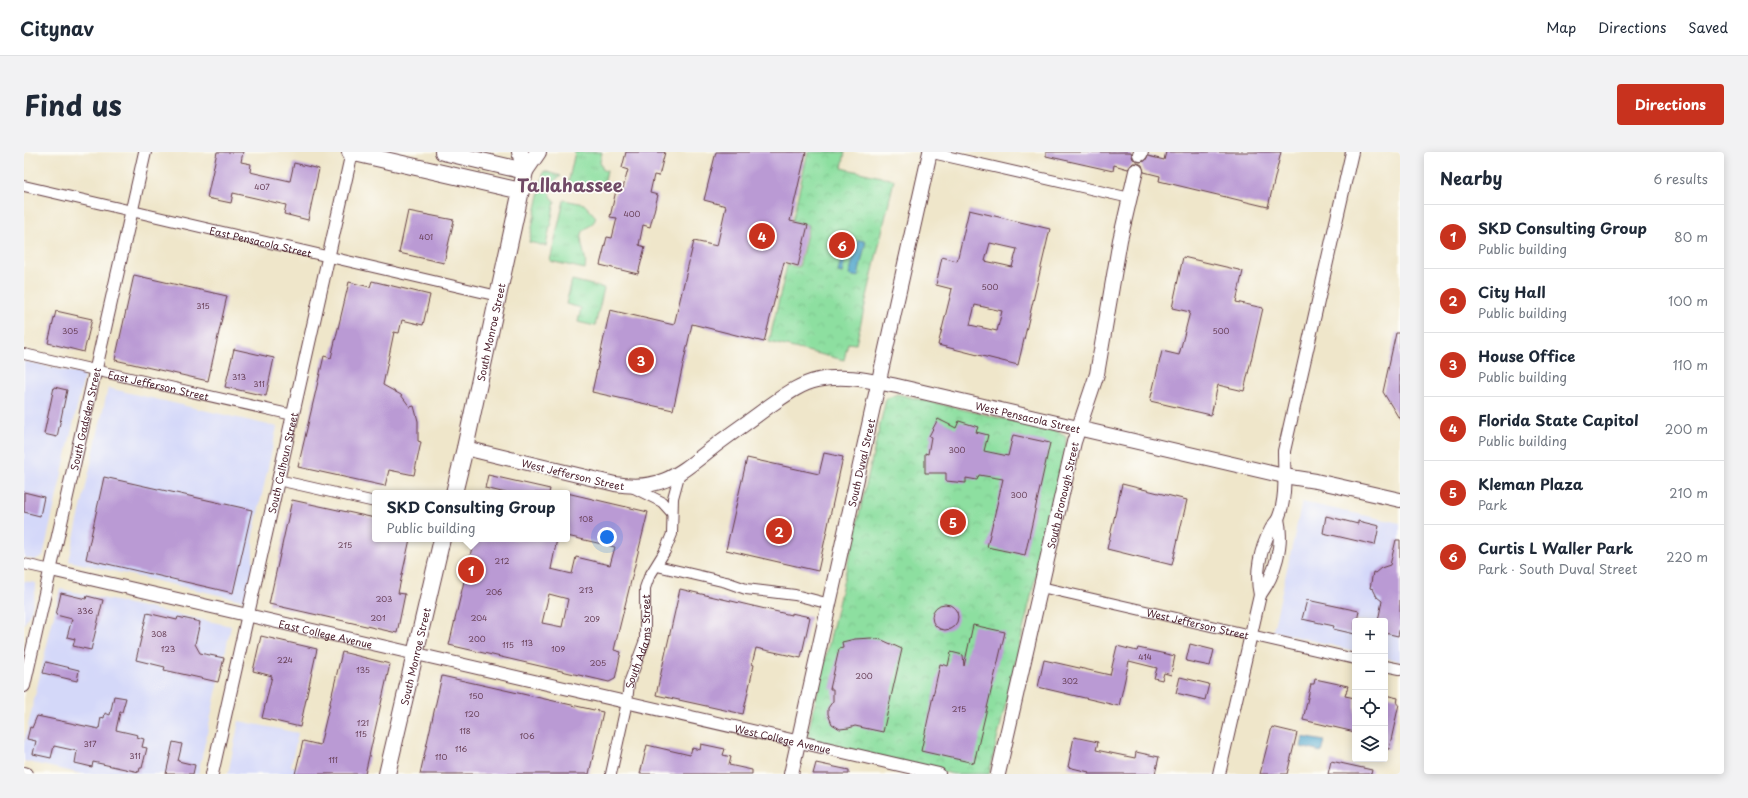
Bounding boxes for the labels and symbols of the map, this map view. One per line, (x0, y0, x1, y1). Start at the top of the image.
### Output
district label: Tallahassee (517, 171, 623, 198)
house number: 407 (254, 181, 270, 193)
house number: 400 (623, 208, 641, 220)
pin: 4 (749, 221, 775, 251)
street label: East Pensacola Street (208, 222, 313, 260)
pin: 6 (829, 230, 855, 260)
house number: 401 (419, 231, 433, 243)
house number: 500 (982, 281, 999, 293)
street label: South Monroe Street (472, 282, 508, 382)
house number: 315 (196, 300, 210, 312)
house number: 305 (62, 325, 78, 337)
house number: 500 (1213, 325, 1230, 337)
pin: 3 (628, 345, 654, 375)
street label: South Gadsden Street (66, 366, 104, 472)
street label: East Jefferson Street (107, 366, 211, 403)
house number: 313 (232, 371, 246, 383)
house number: 311 (253, 378, 265, 390)
street label: West Pensacola Street (974, 397, 1082, 436)
street label: South Calhoun Street (263, 411, 301, 515)
street label: South Duval Street (843, 417, 878, 508)
street label: South Bronough Street (1042, 440, 1081, 550)
house number: 300 (948, 444, 966, 456)
street label: West Jefferson Street (520, 454, 625, 493)
house number: 300 (1010, 489, 1028, 501)
pin: 5 (940, 507, 966, 537)
house number: 108 (579, 513, 593, 525)
pin: 2 (766, 516, 792, 546)
your location (597, 527, 617, 547)
house number: 215 (338, 539, 352, 551)
pin: 1 (458, 555, 484, 585)
house number: 212 (495, 555, 510, 567)
house number: 213 (579, 584, 593, 596)
house number: 206 (486, 586, 502, 598)
house number: 203 (376, 593, 392, 605)
street label: South Adams Street (621, 594, 653, 689)
street label: West Jefferson Street (1145, 604, 1251, 642)
house number: 336 (77, 605, 93, 617)
street label: South Monroe Street (396, 606, 433, 707)
house number: 201 (370, 612, 386, 624)
house number: 204 (471, 612, 487, 624)
house number: 209 (584, 613, 600, 625)
street label: East College Avenue (277, 615, 375, 651)
house number: 308 (151, 628, 167, 640)
house number: 200 (468, 633, 486, 645)
house number: 113 (521, 637, 533, 649)
house number: 115 (502, 639, 514, 651)
house number: 123 (161, 643, 175, 655)
house number: 109 (551, 643, 565, 655)
house number: 414 (1138, 651, 1152, 663)
house number: 224 (277, 654, 293, 666)
house number: 205 (590, 657, 606, 669)
house number: 135 (356, 664, 370, 676)
house number: 200 (855, 670, 873, 682)
house number: 302 (1062, 675, 1079, 687)
house number: 150 (469, 690, 483, 702)
house number: 215 (952, 703, 966, 715)
house number: 120 (464, 708, 480, 720)
house number: 121 (357, 717, 369, 729)
street label: West College Avenue (733, 720, 833, 757)
house number: 118 (459, 725, 471, 737)
house number: 115 (355, 728, 367, 740)
house number: 106 (519, 730, 535, 742)
house number: 317 (84, 738, 97, 750)
house number: 116 (455, 743, 468, 755)
house number: 311 (129, 750, 141, 762)
house number: 110 (435, 751, 447, 763)
house number: 111 (328, 754, 338, 766)

